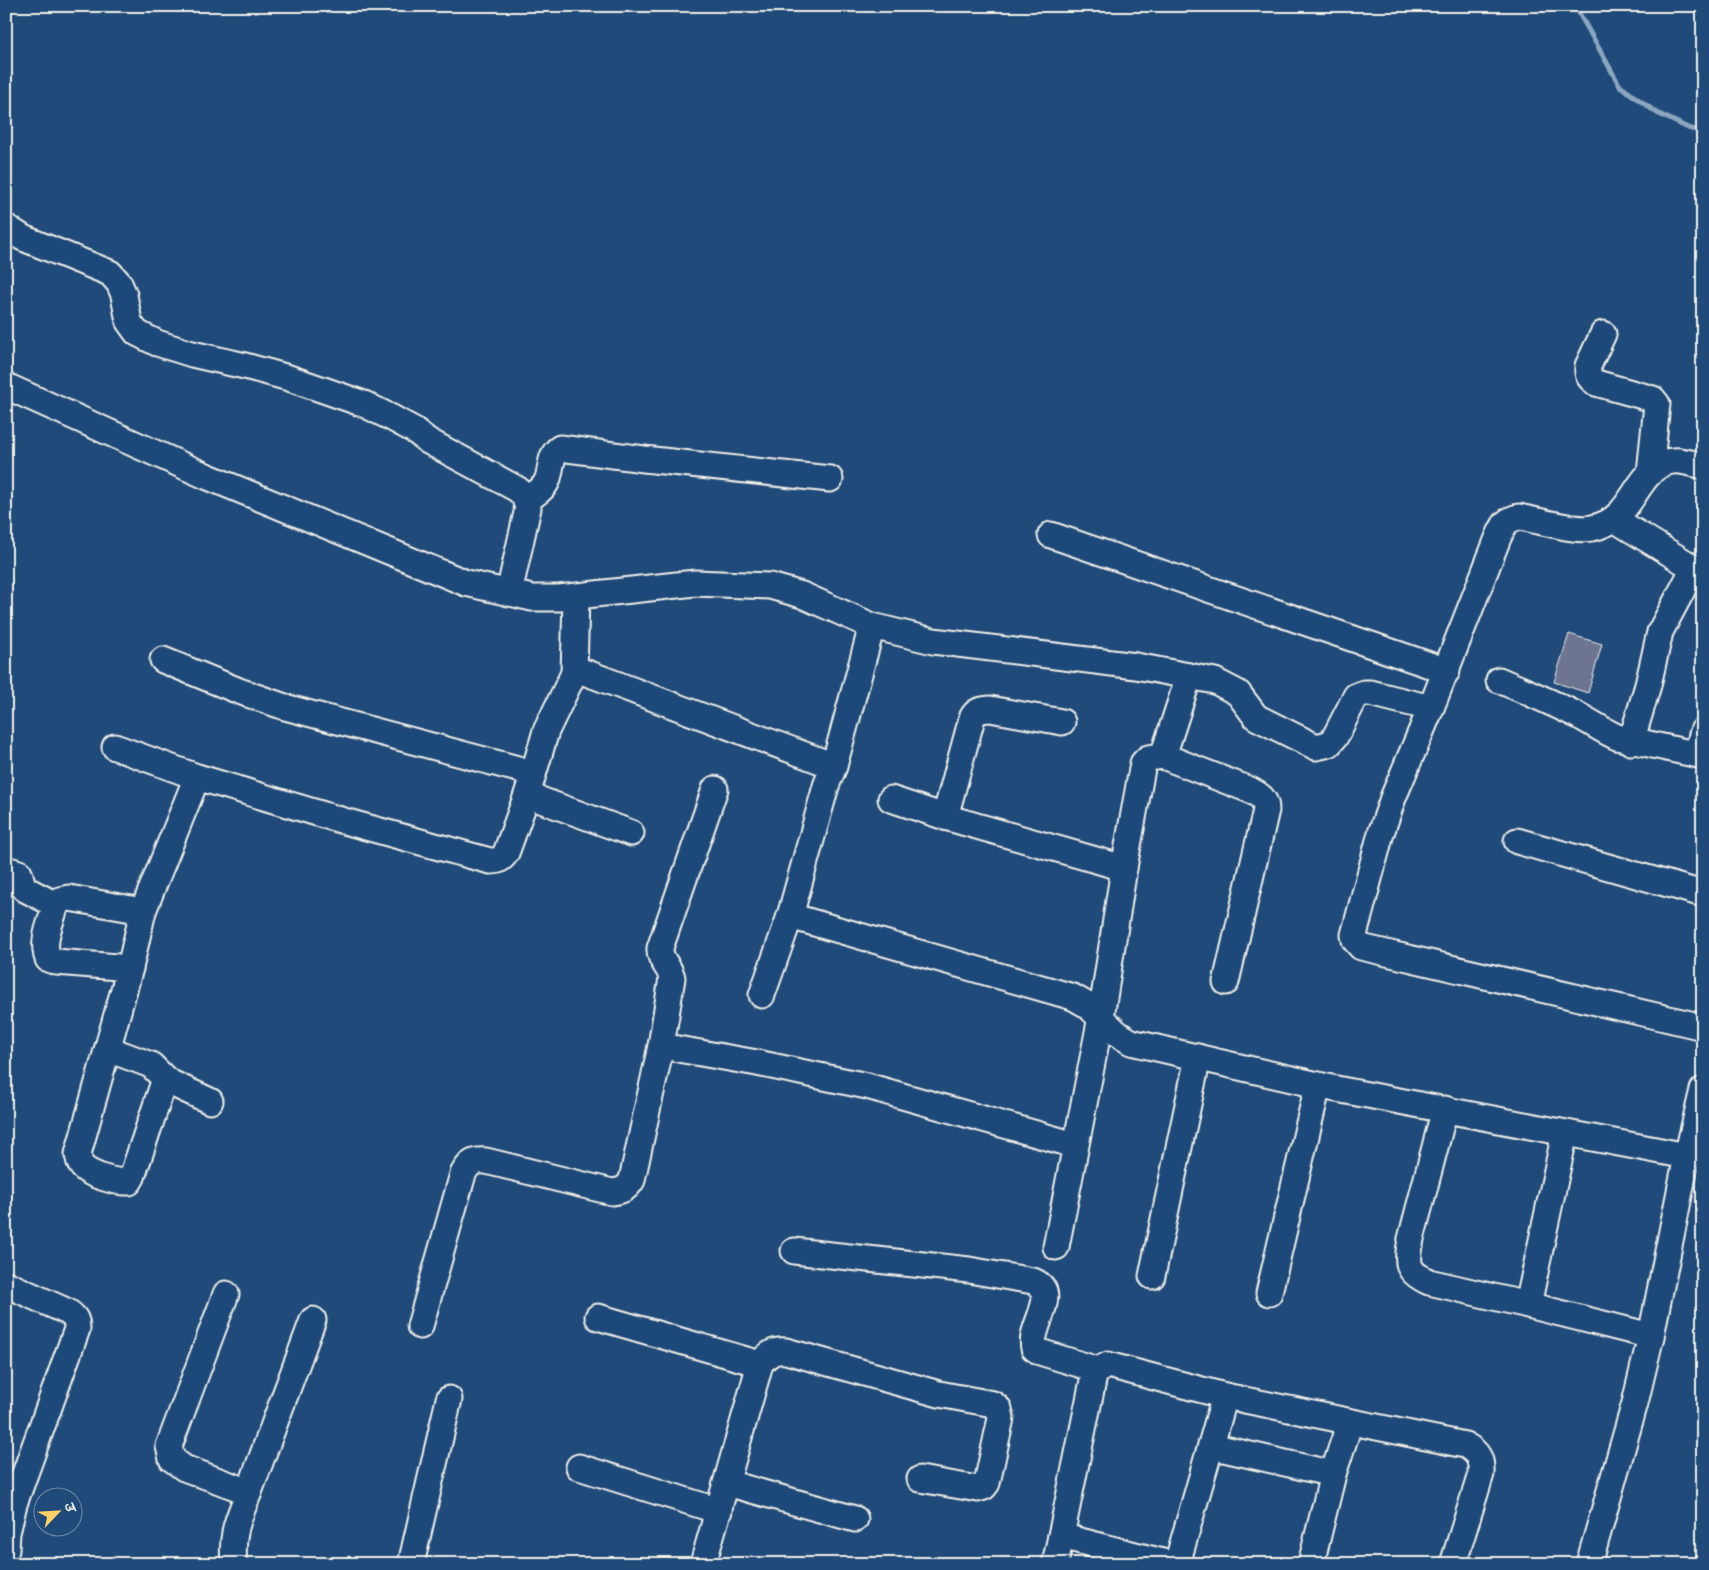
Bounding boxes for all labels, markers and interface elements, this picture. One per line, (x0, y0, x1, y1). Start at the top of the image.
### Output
north arrow (32, 1488, 82, 1538)
text: उ (57, 1498, 82, 1518)

